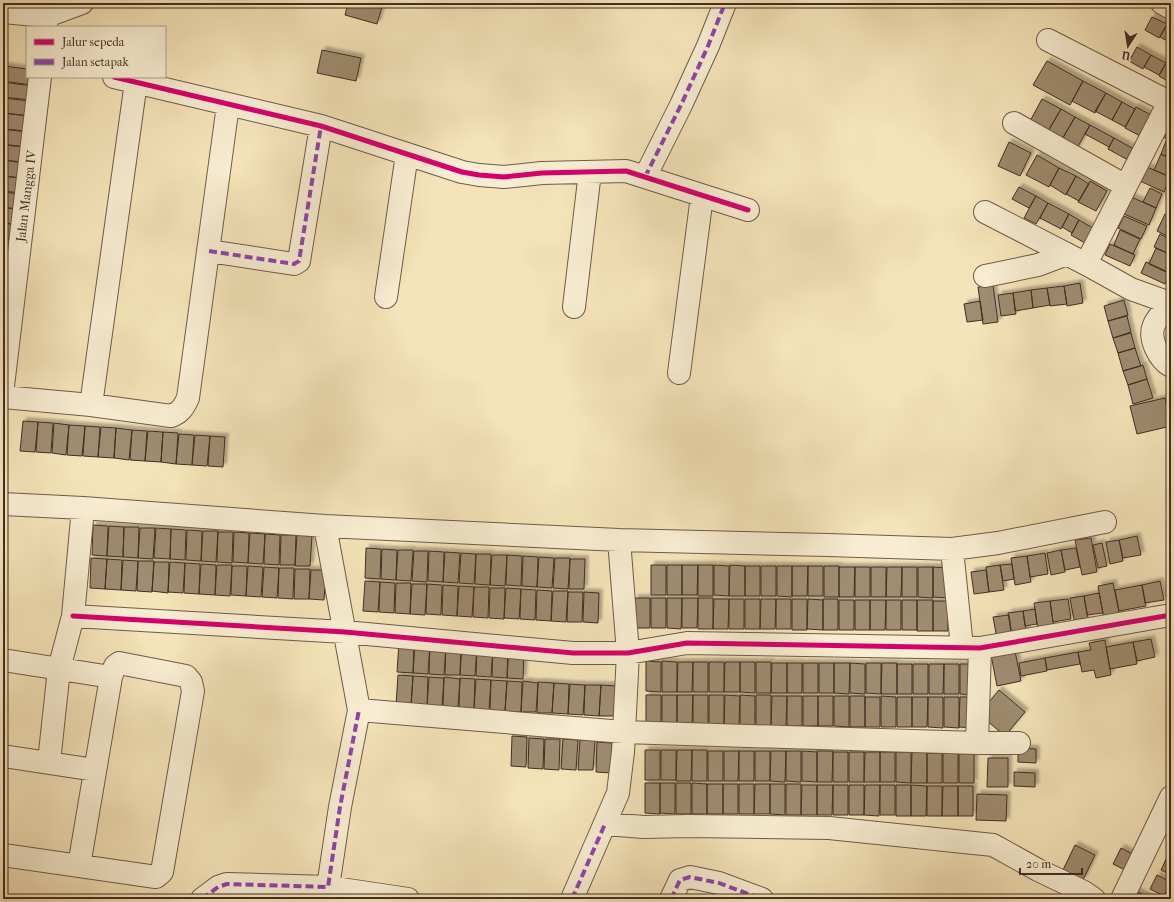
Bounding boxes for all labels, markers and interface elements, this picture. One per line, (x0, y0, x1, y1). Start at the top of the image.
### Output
legend (26, 26, 166, 78)
north arrow (1108, 26, 1148, 66)
text: Jalur sepeda (61, 35, 125, 49)
text: U (1120, 48, 1133, 63)
text: Jalan setapak (61, 55, 129, 69)
street label: Jalan Mangga IV (13, 149, 39, 244)
scale bar (1020, 850, 1082, 876)
text: 20 m (1026, 857, 1051, 871)

